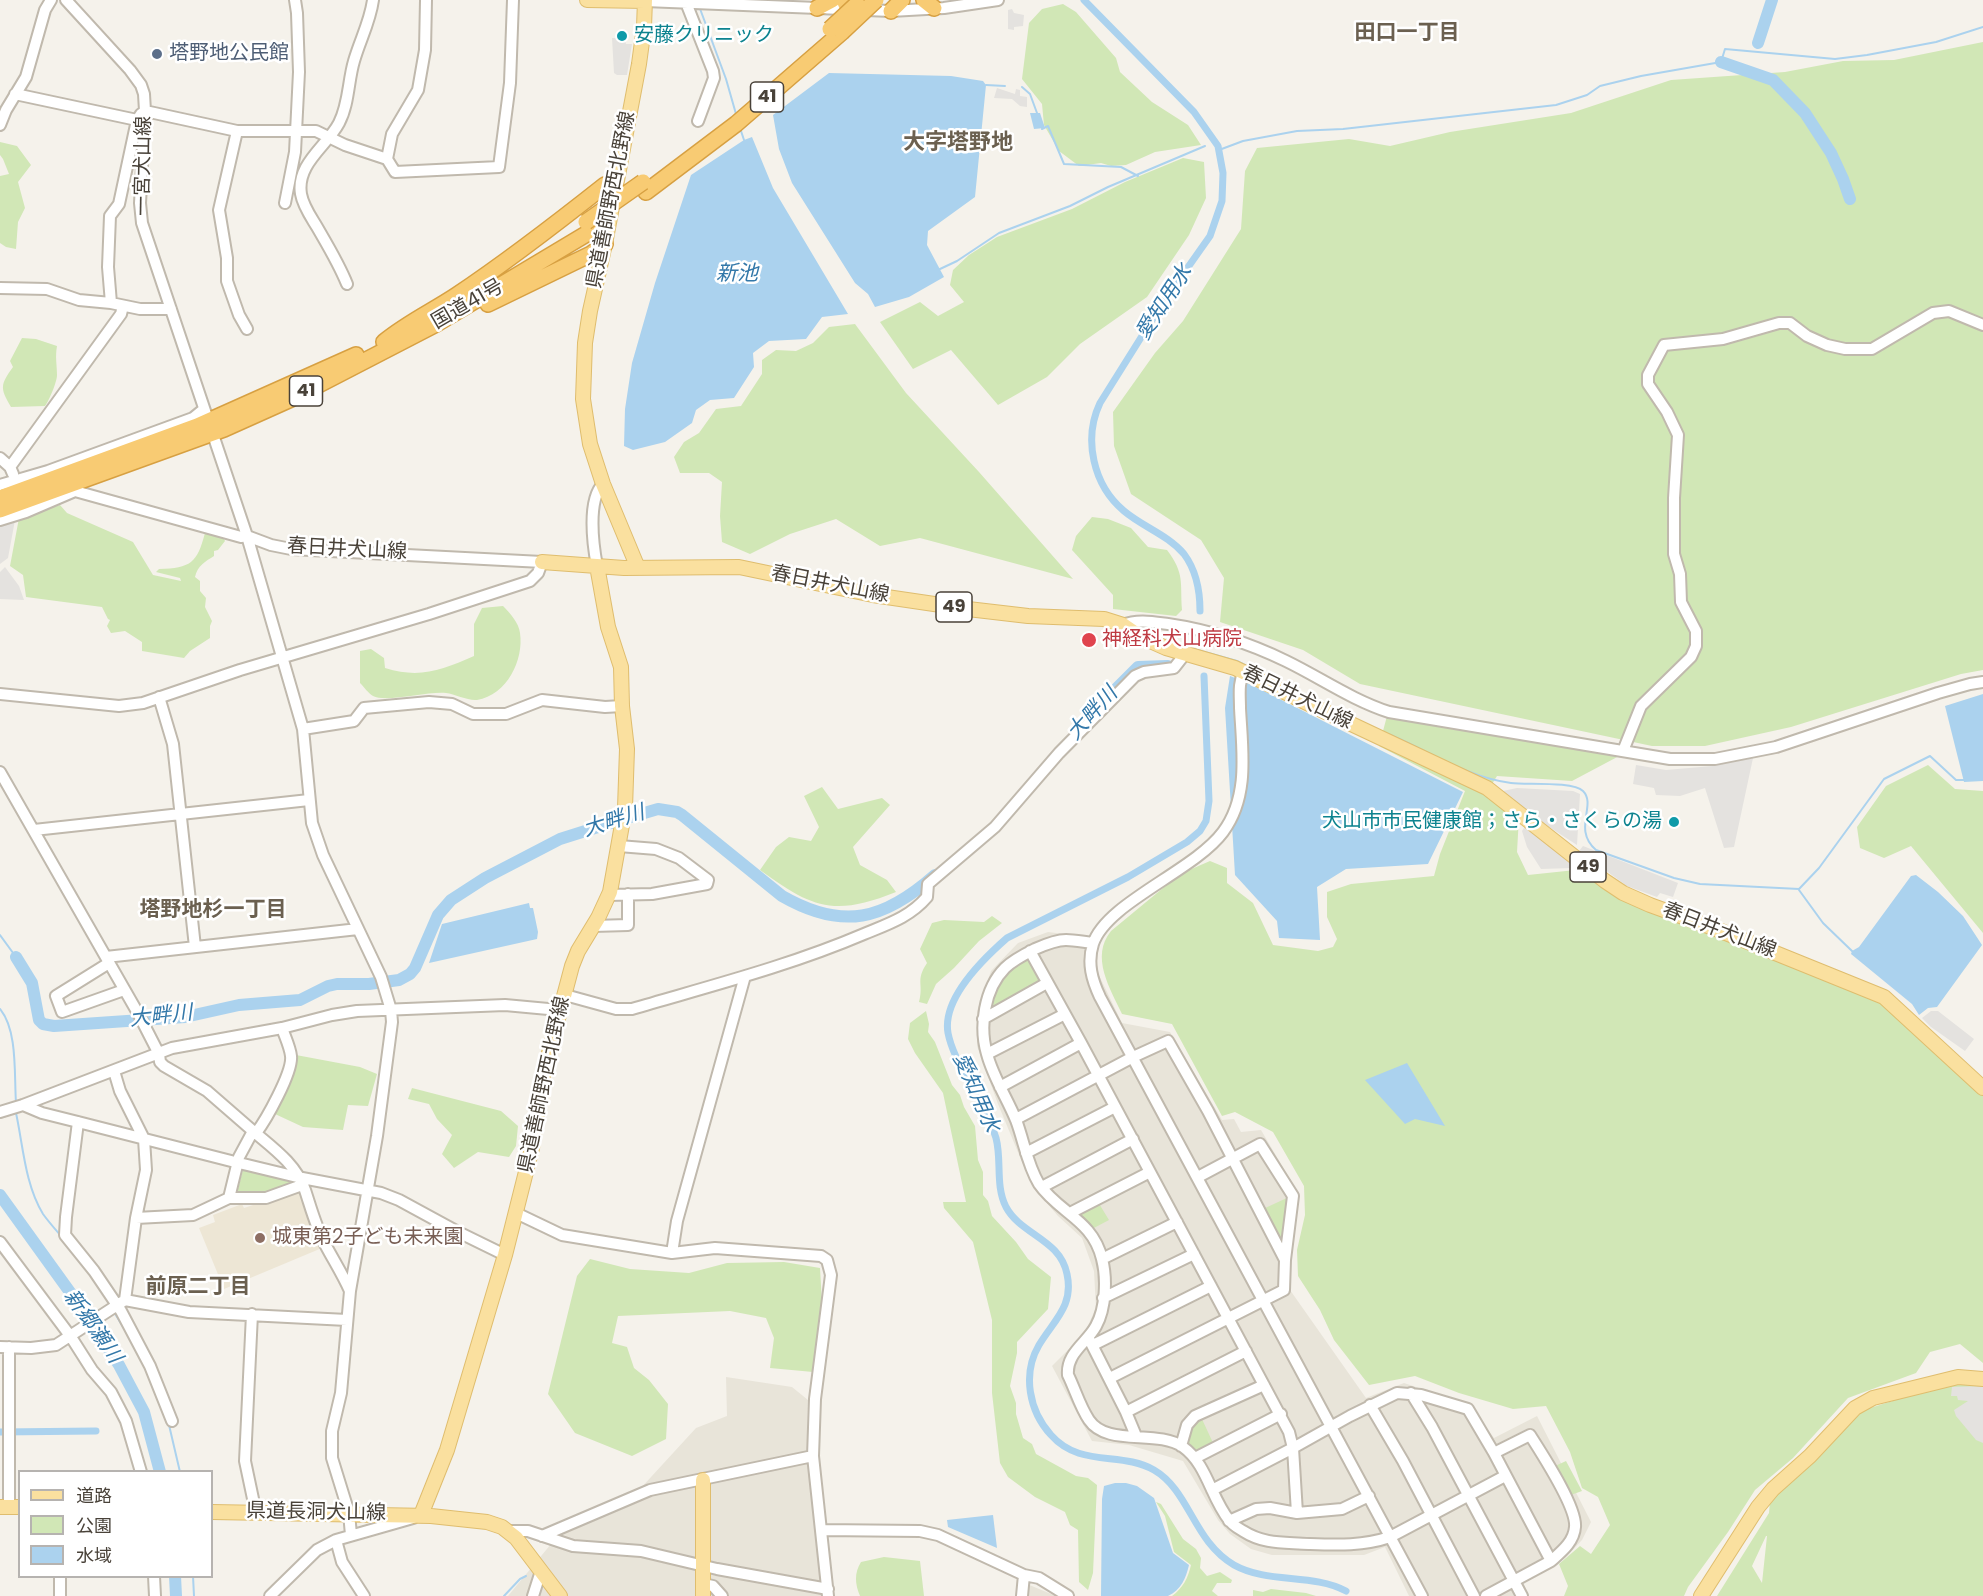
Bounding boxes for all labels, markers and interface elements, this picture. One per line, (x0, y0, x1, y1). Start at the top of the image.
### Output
district label: 田口一丁目 (1355, 21, 1459, 47)
place label: 安藤クリニック (634, 24, 774, 48)
marker: 安藤クリニック (615, 29, 629, 43)
place label: 塔野地公民館 (169, 42, 289, 66)
marker: 塔野地公民館 (150, 47, 164, 61)
road number: 41 (750, 82, 783, 112)
street label: 県道善師野西北野線 (583, 109, 641, 291)
street label: 一宮犬山線 (131, 116, 157, 216)
district label: 大字塔野地 (903, 130, 1013, 156)
water label: 愛知用水 (1132, 261, 1198, 345)
water label: 新池 (716, 262, 758, 288)
street label: 国道41号 (428, 275, 508, 335)
road number: 41 (290, 376, 322, 406)
street label: 春日井犬山線 (286, 535, 408, 565)
street label: 春日井犬山線 (769, 562, 891, 608)
road number: 49 (936, 592, 972, 622)
place label: 神経科犬山病院 (1102, 628, 1242, 652)
marker: 神経科犬山病院 (1080, 631, 1098, 649)
street label: 春日井犬山線 (1238, 661, 1356, 735)
water label: 大畔川 (1063, 682, 1123, 746)
water label: 大畔川 (580, 801, 648, 843)
place label: 犬山市市民健康館；さら・さくらの湯 (1322, 810, 1662, 834)
marker: 犬山市市民健康館；さら・さくらの湯 (1667, 815, 1681, 829)
road number: 49 (1570, 852, 1606, 882)
district label: 塔野地杉一丁目 (140, 898, 286, 924)
street label: 春日井犬山線 (1659, 898, 1779, 964)
street label: 県道善師野西北野線 (515, 994, 575, 1176)
water label: 大畔川 (128, 1001, 194, 1033)
water label: 愛知用水 (946, 1050, 1004, 1136)
place label: 城東第2子ども未来園 (272, 1226, 463, 1250)
marker: 城東第2子ども未来園 (253, 1231, 267, 1245)
district label: 前原二丁目 (146, 1275, 250, 1301)
water label: 新郷瀬川 (58, 1285, 126, 1369)
legend (18, 1470, 213, 1578)
text: 道路 (76, 1483, 112, 1508)
street label: 県道長洞犬山線 (246, 1500, 386, 1526)
text: 公園 (76, 1513, 112, 1538)
text: 水域 (76, 1543, 112, 1568)

